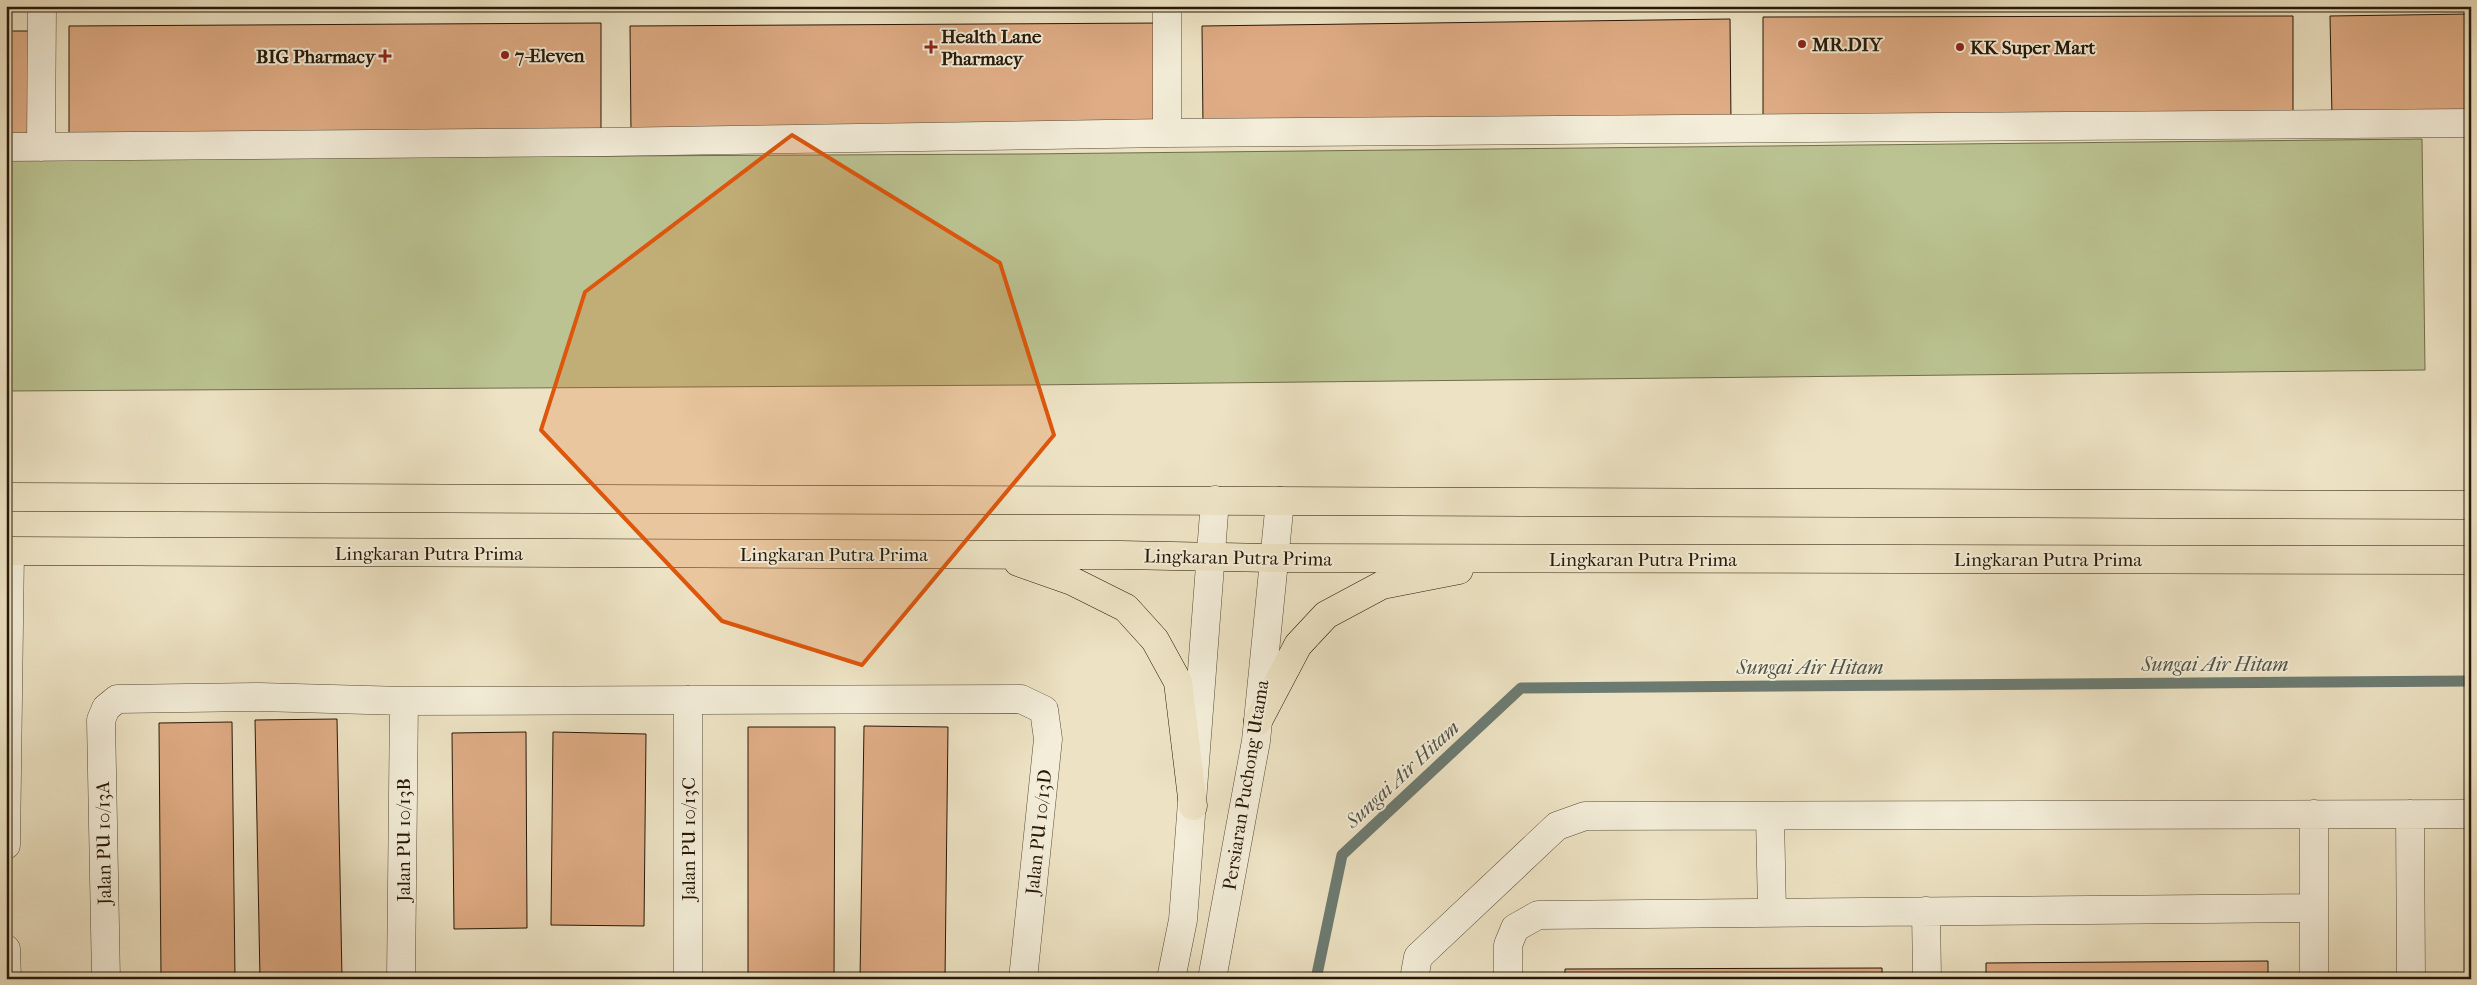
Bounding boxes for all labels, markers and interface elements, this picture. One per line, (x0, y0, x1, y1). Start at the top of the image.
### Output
place label: Health Lane Pharmacy (941, 26, 1042, 70)
place label: MR.DIY (1811, 34, 1883, 56)
place label: KK Super Mart (1970, 37, 2095, 59)
marker: MR.DIY (1796, 38, 1808, 50)
marker: Health Lane Pharmacy (925, 41, 937, 53)
marker: KK Super Mart (1954, 41, 1966, 53)
place label: 7-Eleven (514, 45, 586, 67)
place label: BIG Pharmacy (256, 46, 376, 68)
marker: 7-Eleven (499, 49, 511, 61)
marker: BIG Pharmacy (379, 50, 391, 62)
street label: Lingkaran Putra Prima (335, 543, 523, 565)
street label: Lingkaran Putra Prima (740, 544, 928, 566)
street label: Lingkaran Putra Prima (1144, 545, 1333, 571)
street label: Lingkaran Putra Prima (1549, 549, 1737, 571)
street label: Lingkaran Putra Prima (1954, 549, 2142, 571)
water label: Sungai Air Hitam (2141, 653, 2288, 676)
water label: Sungai Air Hitam (1736, 656, 1883, 679)
street label: Persiaran Puchong Utama (1218, 678, 1274, 892)
water label: Sungai Air Hitam (1340, 716, 1464, 834)
street label: Jalan PU 10/13D (1021, 768, 1057, 898)
street label: Jalan PU 10/13C (678, 777, 700, 903)
street label: Jalan PU 10/13B (393, 778, 415, 904)
street label: Jalan PU 10/13A (92, 780, 116, 907)

